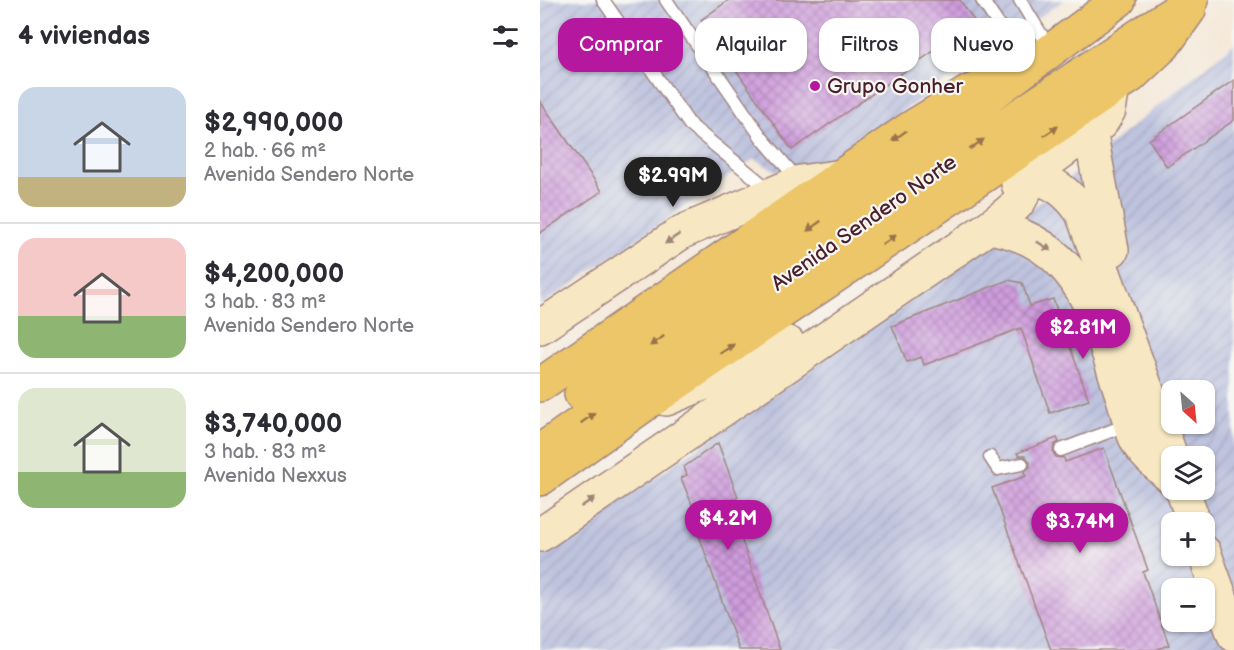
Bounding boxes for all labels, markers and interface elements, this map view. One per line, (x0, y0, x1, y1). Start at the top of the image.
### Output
chip: Comprar (558, 18, 683, 72)
chip: Alquilar (695, 18, 807, 72)
chip: Filtros (819, 18, 919, 72)
chip: Nuevo (931, 18, 1035, 72)
icon: filters (489, 20, 522, 53)
text: 4 viviendas (18, 21, 150, 52)
place label: Grupo Gonher (827, 74, 963, 99)
marker: Grupo Gonher (808, 79, 822, 93)
text: $2,990,000 (204, 108, 344, 139)
icon: home (66, 111, 138, 183)
one-way arrow (1042, 125, 1059, 136)
one-way arrow (892, 130, 908, 142)
one-way arrow (969, 138, 985, 150)
text: 2 hab. · 66 m² (204, 139, 326, 163)
street label: Avenida Sendero Norte (766, 150, 962, 296)
pin: $2.99M (624, 157, 722, 208)
text: Avenida Sendero Norte (204, 163, 414, 187)
text: $2.99M (638, 164, 708, 188)
one-way arrow (807, 220, 822, 232)
one-way arrow (664, 233, 680, 244)
one-way arrow (881, 235, 897, 246)
one-way arrow (1035, 241, 1052, 252)
text: $4,200,000 (204, 259, 344, 290)
icon: home (66, 262, 138, 334)
text: 3 hab. · 83 m² (204, 290, 326, 314)
pin: $2.81M (1034, 309, 1132, 360)
text: Avenida Sendero Norte (204, 314, 414, 338)
text: $2.81M (1049, 316, 1117, 340)
one-way arrow (649, 335, 665, 347)
one-way arrow (719, 343, 735, 355)
north arrow (1161, 380, 1215, 434)
map controls (1161, 380, 1215, 632)
text: $3,740,000 (204, 409, 342, 440)
icon: home (66, 412, 138, 484)
one-way arrow (579, 412, 595, 424)
text: 3 hab. · 83 m² (204, 440, 326, 464)
button: layers (1161, 446, 1215, 500)
text: Avenida Nexxus (204, 464, 347, 488)
one-way arrow (580, 496, 596, 508)
pin: $4.2M (686, 500, 770, 551)
pin: $3.74M (1031, 503, 1129, 554)
text: $4.2M (699, 507, 757, 531)
text: $3.74M (1045, 510, 1115, 534)
button: + (1161, 512, 1215, 566)
button: − (1161, 578, 1215, 632)

